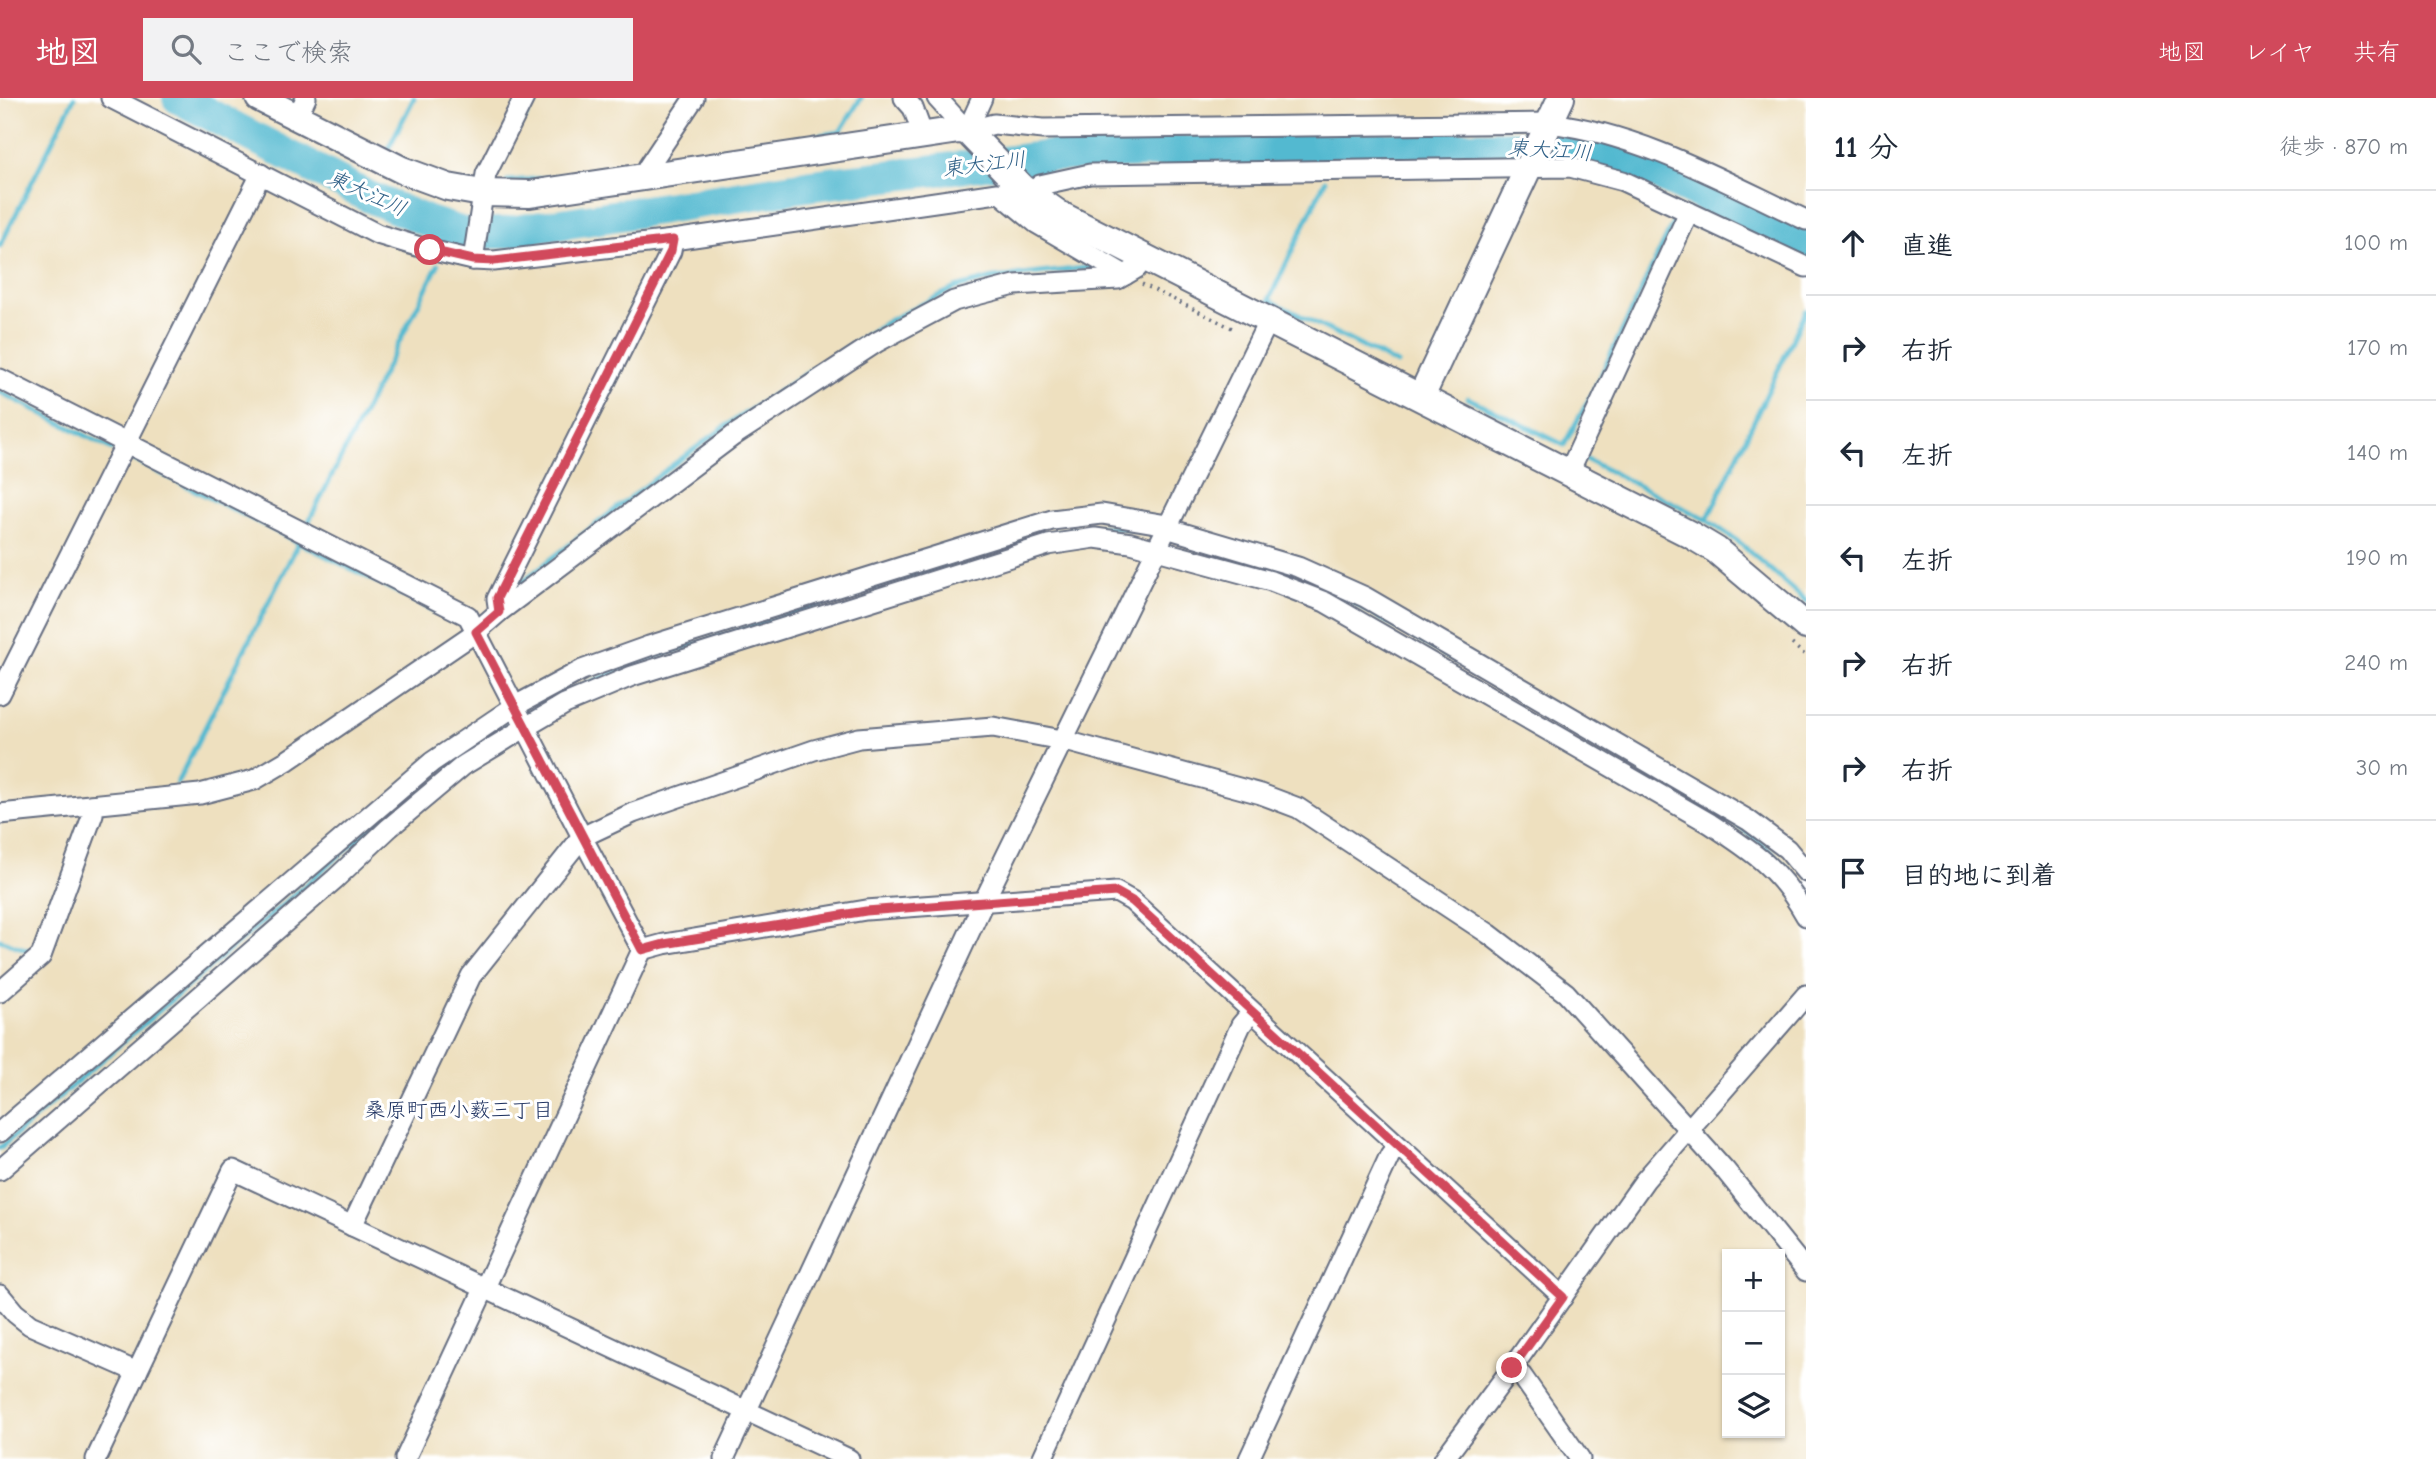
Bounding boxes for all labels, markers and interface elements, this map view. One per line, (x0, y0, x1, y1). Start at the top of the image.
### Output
search box (143, 18, 633, 81)
icon: search (167, 30, 205, 68)
text: 地図 (35, 33, 101, 71)
text: ここで検索 (223, 38, 353, 68)
text: 地図 (2158, 38, 2206, 66)
text: レイヤ (2244, 38, 2315, 66)
text: 共有 (2353, 38, 2401, 66)
text: 11 分 (1834, 130, 1898, 165)
text: 徒歩 · 870 m (2279, 133, 2408, 160)
water label: 東大江川 (1507, 135, 1593, 165)
water label: 東大江川 (941, 147, 1027, 181)
water label: 東大江川 (324, 165, 410, 221)
icon: ahead (1834, 224, 1872, 262)
text: 100 m (2344, 229, 2408, 256)
text: 直進 (1901, 231, 1953, 261)
route start (414, 234, 445, 265)
icon: right (1834, 329, 1872, 367)
text: 170 m (2347, 334, 2408, 361)
text: 右折 (1901, 336, 1953, 366)
icon: left (1834, 434, 1872, 472)
text: 140 m (2347, 439, 2408, 466)
text: 左折 (1901, 441, 1953, 471)
icon: left (1834, 539, 1872, 577)
text: 190 m (2346, 544, 2408, 571)
text: 左折 (1901, 546, 1953, 576)
icon: right (1834, 644, 1872, 682)
text: 240 m (2344, 649, 2408, 676)
text: 右折 (1901, 651, 1953, 681)
icon: right (1834, 749, 1872, 787)
text: 30 m (2356, 754, 2408, 781)
text: 右折 (1901, 756, 1953, 786)
icon: arrive (1834, 854, 1872, 892)
text: 目的地に到着 (1901, 861, 2057, 891)
district label: 桑原町西小薮三丁目 (365, 1098, 554, 1122)
map controls (1722, 1249, 1785, 1438)
button: + (1722, 1249, 1785, 1312)
button: − (1722, 1312, 1785, 1375)
route end (1496, 1352, 1527, 1383)
button: layers (1722, 1375, 1785, 1438)

